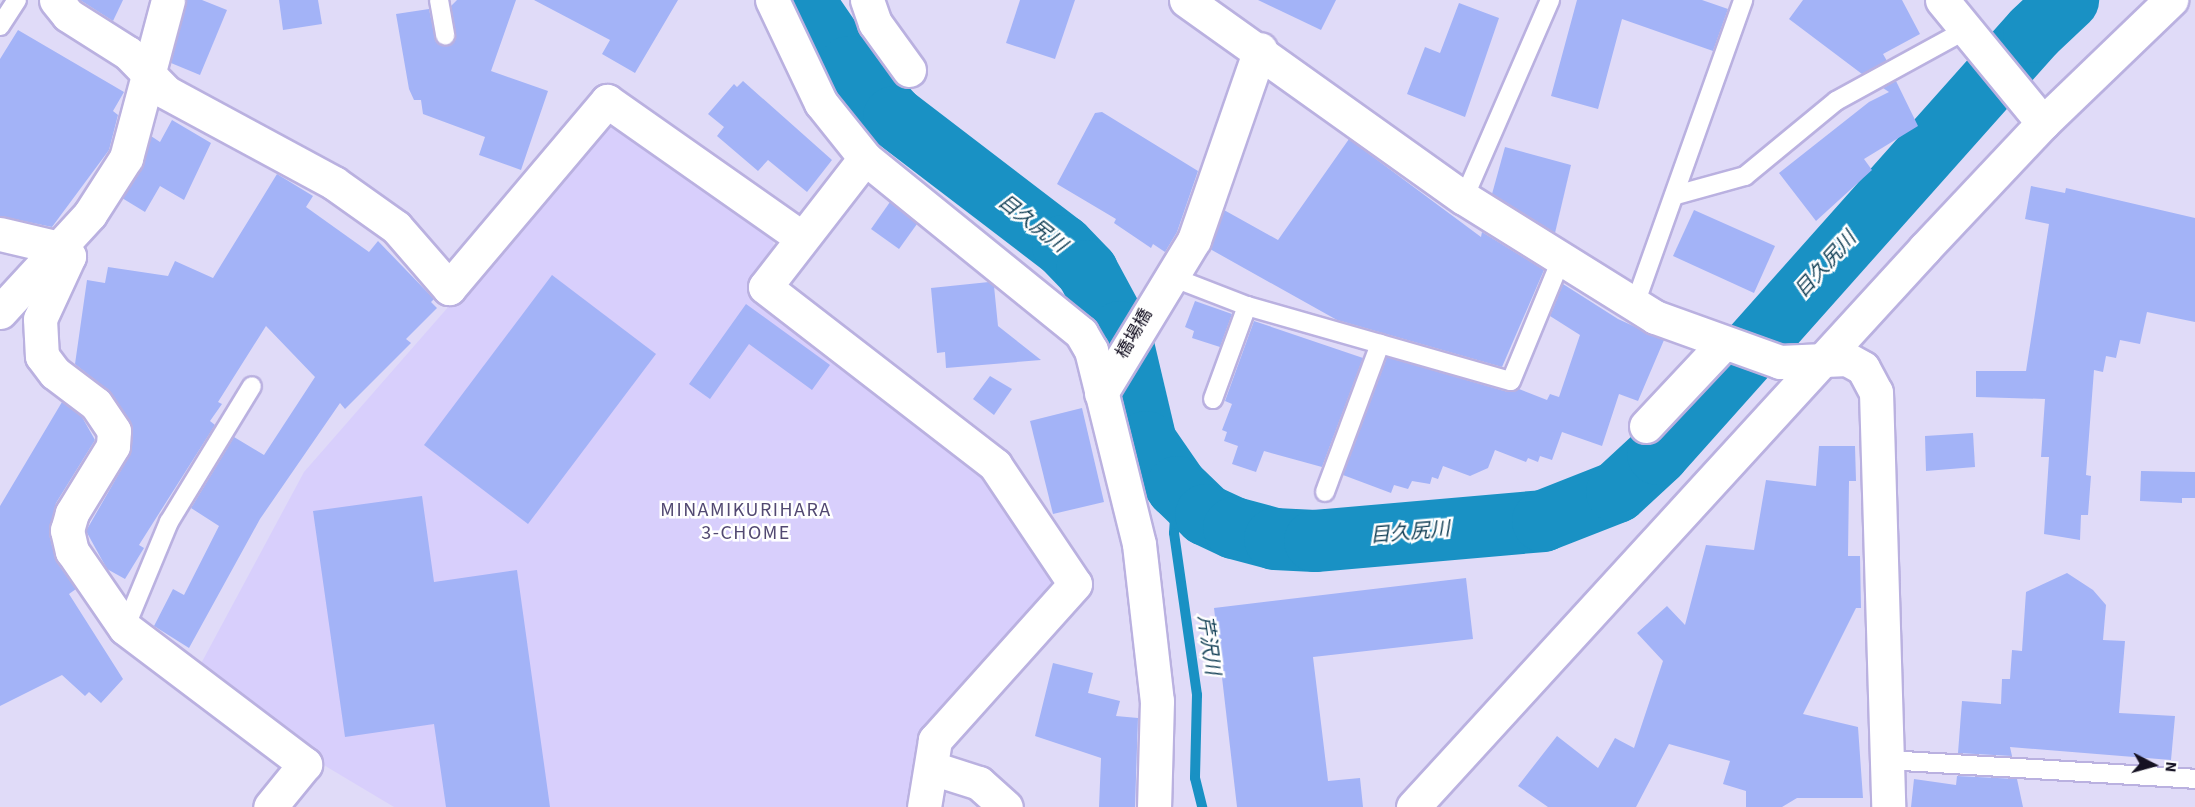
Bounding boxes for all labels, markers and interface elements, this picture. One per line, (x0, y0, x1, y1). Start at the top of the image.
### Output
water label: 目久尻川 (993, 190, 1071, 258)
water label: 目久尻川 (1790, 227, 1862, 303)
street label: 橋場橋 (1112, 305, 1158, 363)
district label: MINAMIKURIHARA 3-CHOME (660, 499, 832, 546)
water label: 目久尻川 (1369, 518, 1451, 548)
water label: 芹沢川 (1192, 614, 1224, 676)
north arrow (2123, 735, 2183, 795)
text: N (2159, 760, 2182, 773)

